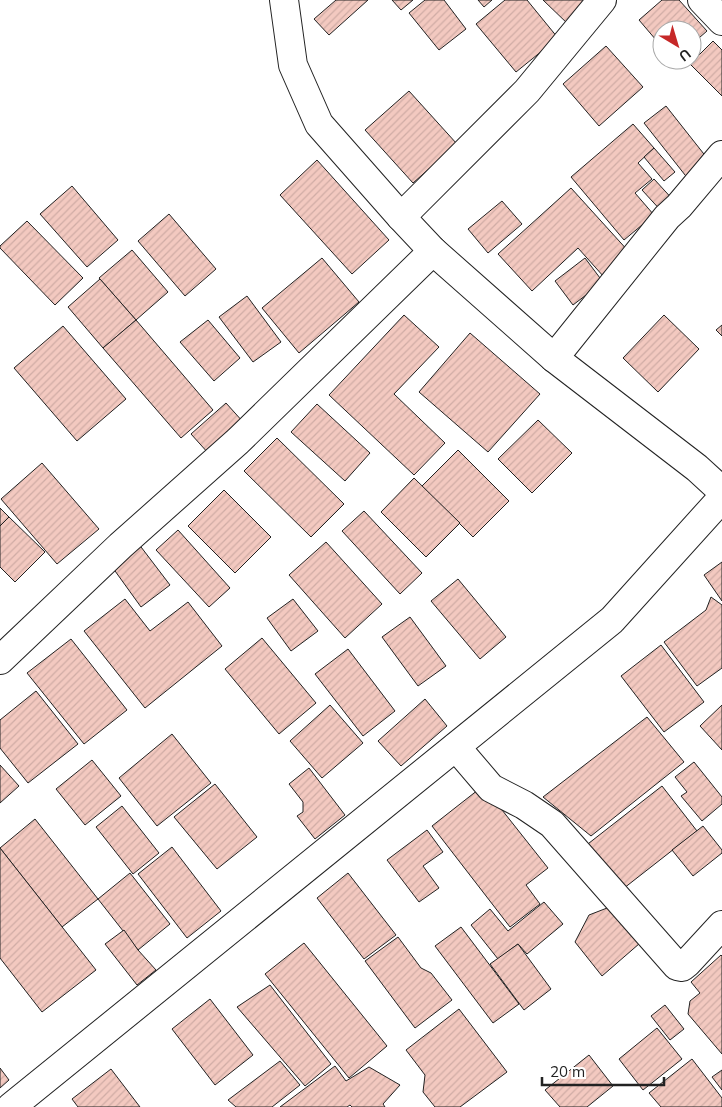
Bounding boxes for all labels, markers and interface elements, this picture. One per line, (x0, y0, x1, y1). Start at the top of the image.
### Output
north arrow (652, 20, 702, 70)
text: U (675, 45, 695, 66)
scale bar (542, 1054, 664, 1086)
text: 20 m (550, 1062, 585, 1081)

